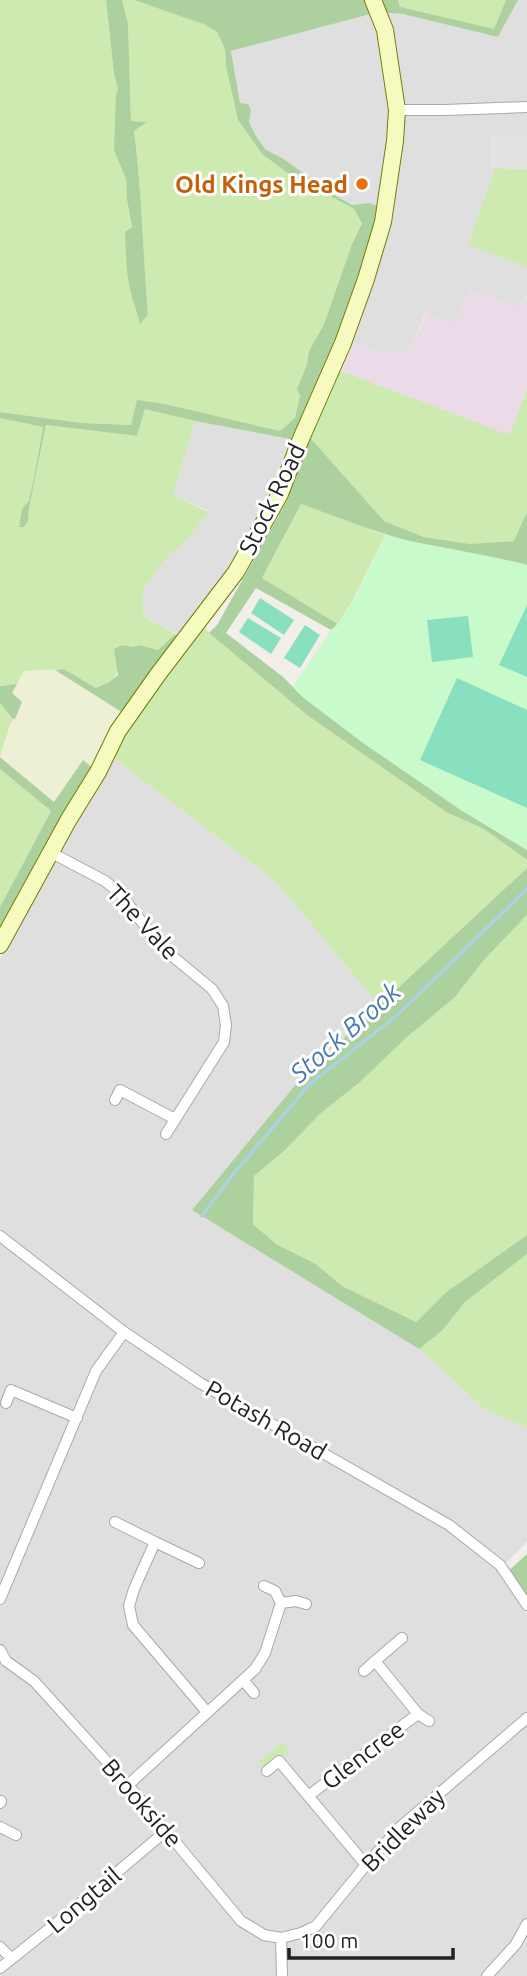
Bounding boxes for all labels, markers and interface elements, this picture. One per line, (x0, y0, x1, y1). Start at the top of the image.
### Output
place label: Old Kings Head (175, 171, 348, 198)
marker: Old Kings Head (354, 176, 370, 192)
street label: Stock Road (234, 439, 310, 559)
street label: The Vale (102, 879, 184, 965)
water label: Stock Brook (283, 976, 406, 1088)
street label: Potash Road (201, 1375, 331, 1465)
street label: Glencree (317, 1715, 409, 1795)
street label: Brookside (96, 1753, 188, 1853)
street label: Bridleway (356, 1783, 450, 1877)
street label: Longtail (42, 1862, 126, 1938)
scale bar (289, 1916, 454, 1960)
text: 100 m (300, 1928, 358, 1952)

